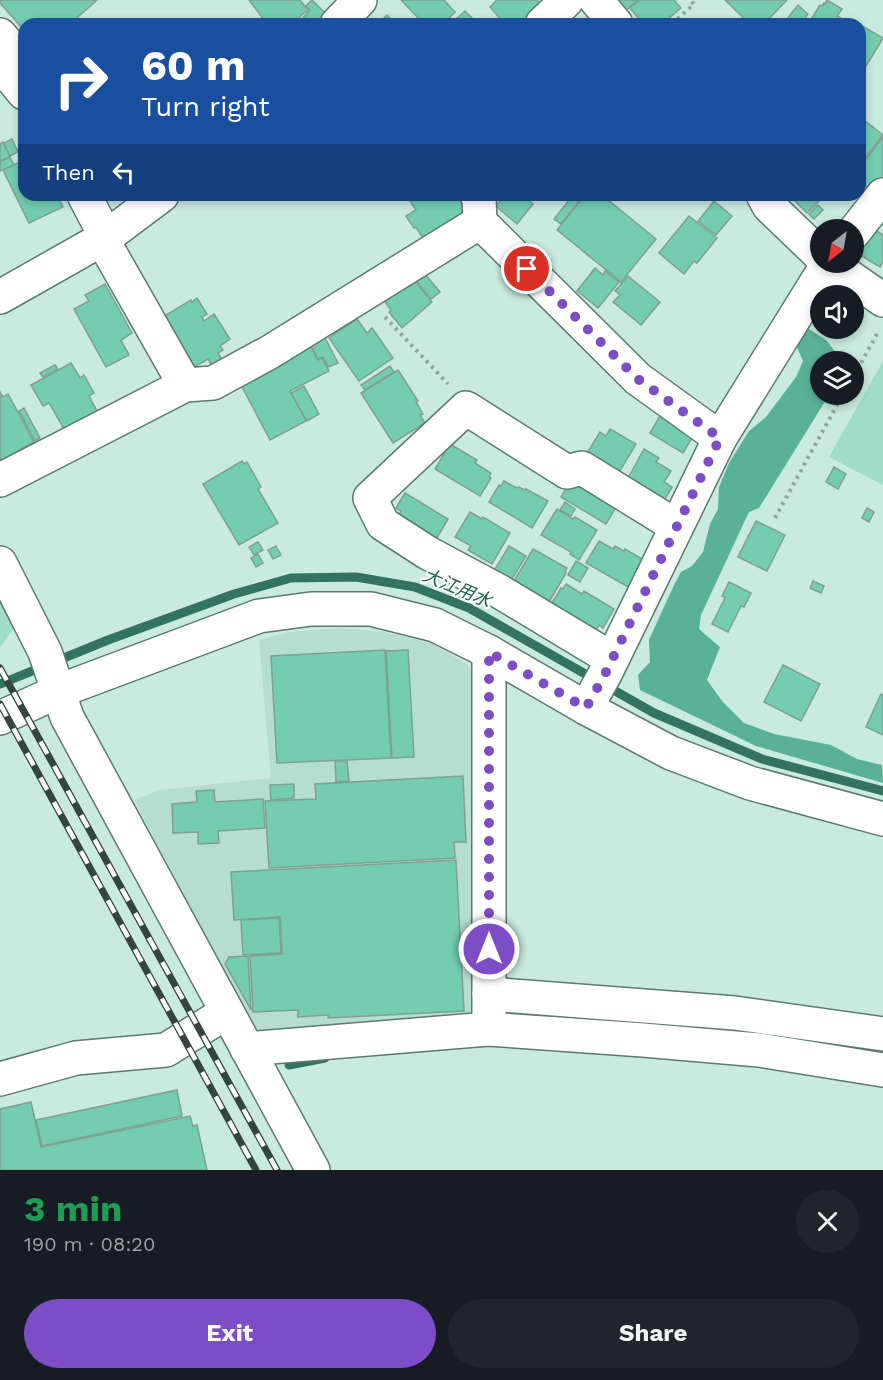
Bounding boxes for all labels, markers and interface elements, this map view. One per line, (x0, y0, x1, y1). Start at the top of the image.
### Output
text: 60 m (141, 41, 245, 90)
icon: right (42, 42, 120, 120)
text: Turn right (141, 91, 270, 123)
icon: left (107, 156, 140, 189)
text: Then (42, 160, 95, 185)
north arrow (810, 219, 864, 273)
map controls (810, 219, 864, 405)
pin (501, 243, 552, 294)
icon: arrive (510, 252, 543, 285)
button: sound (810, 285, 864, 339)
button: layers (810, 351, 864, 405)
water label: 大江用水 (420, 564, 496, 612)
position arrow (457, 917, 521, 981)
text: 3 min (24, 1188, 122, 1230)
button: close (796, 1190, 859, 1253)
text: 190 m · 08:20 (24, 1232, 155, 1256)
button: Exit (24, 1299, 436, 1368)
button: Share (448, 1299, 859, 1368)

